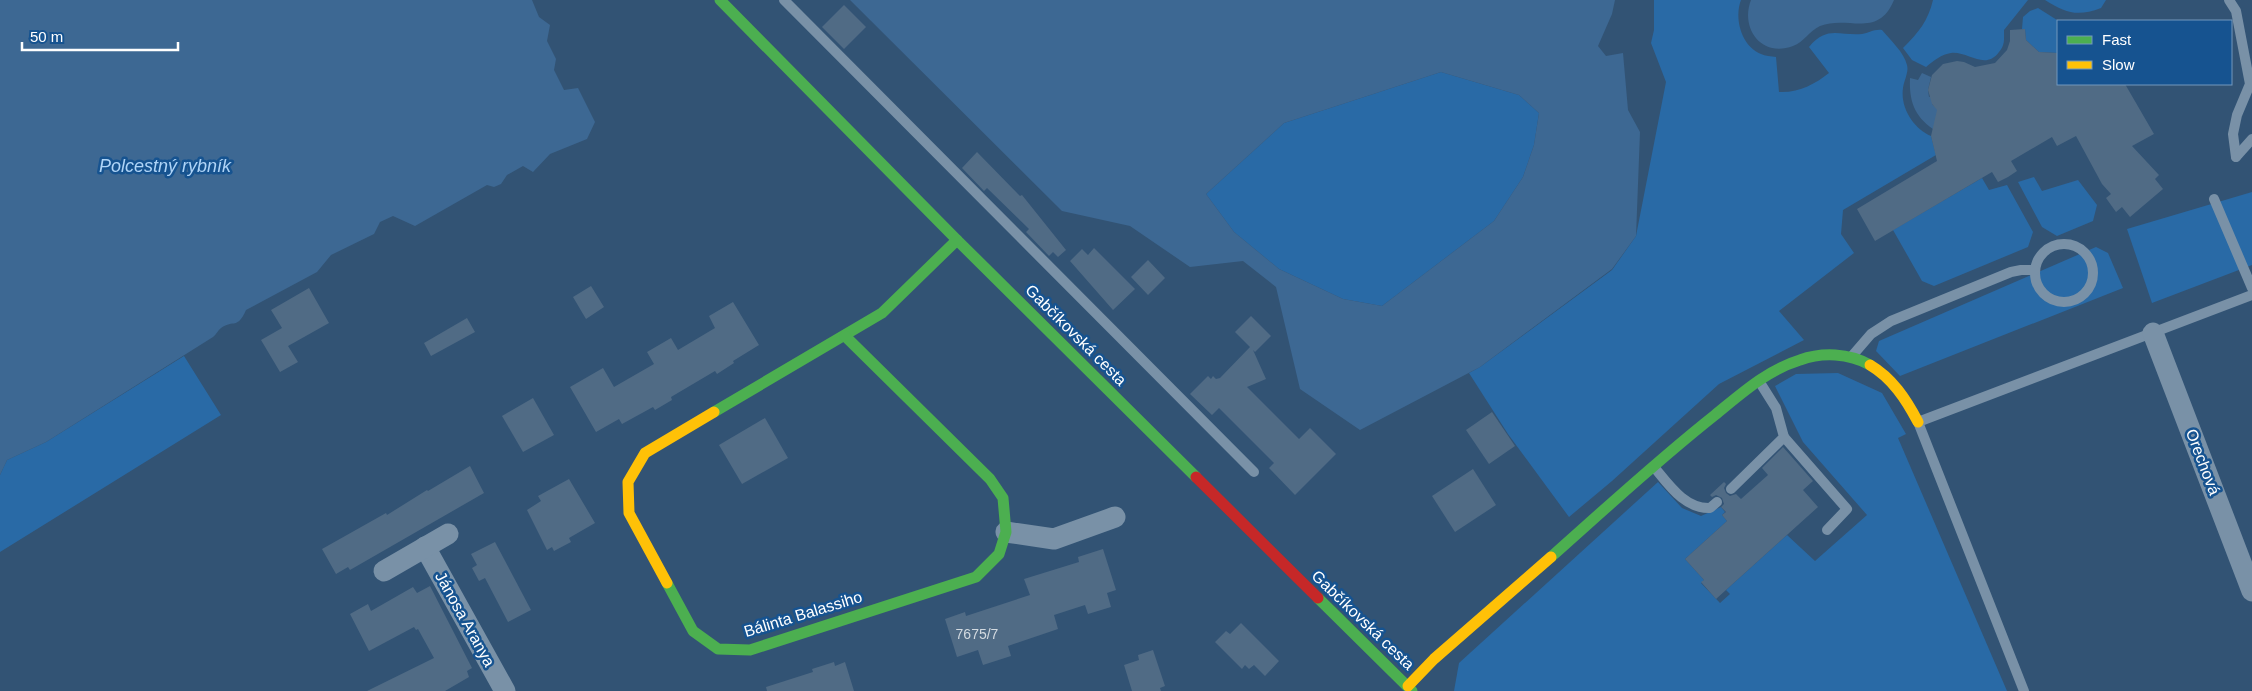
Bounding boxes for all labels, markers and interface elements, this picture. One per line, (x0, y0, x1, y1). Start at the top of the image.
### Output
scale bar (22, 20, 179, 52)
legend (2057, 20, 2232, 85)
text: 50 m (30, 28, 63, 45)
text: Fast (2102, 31, 2132, 48)
text: Slow (2102, 56, 2135, 73)
water label: Polcestný rybník (99, 156, 232, 176)
street label: Gabčíkovská cesta (1022, 281, 1130, 389)
street label: Orechová (2183, 427, 2223, 498)
street label: Gabčíkovská cesta (1308, 567, 1418, 673)
street label: Jánosa Aranya (432, 569, 498, 669)
street label: Bálinta Balassiho (742, 588, 864, 640)
house number: 7675/7 (956, 626, 999, 642)

